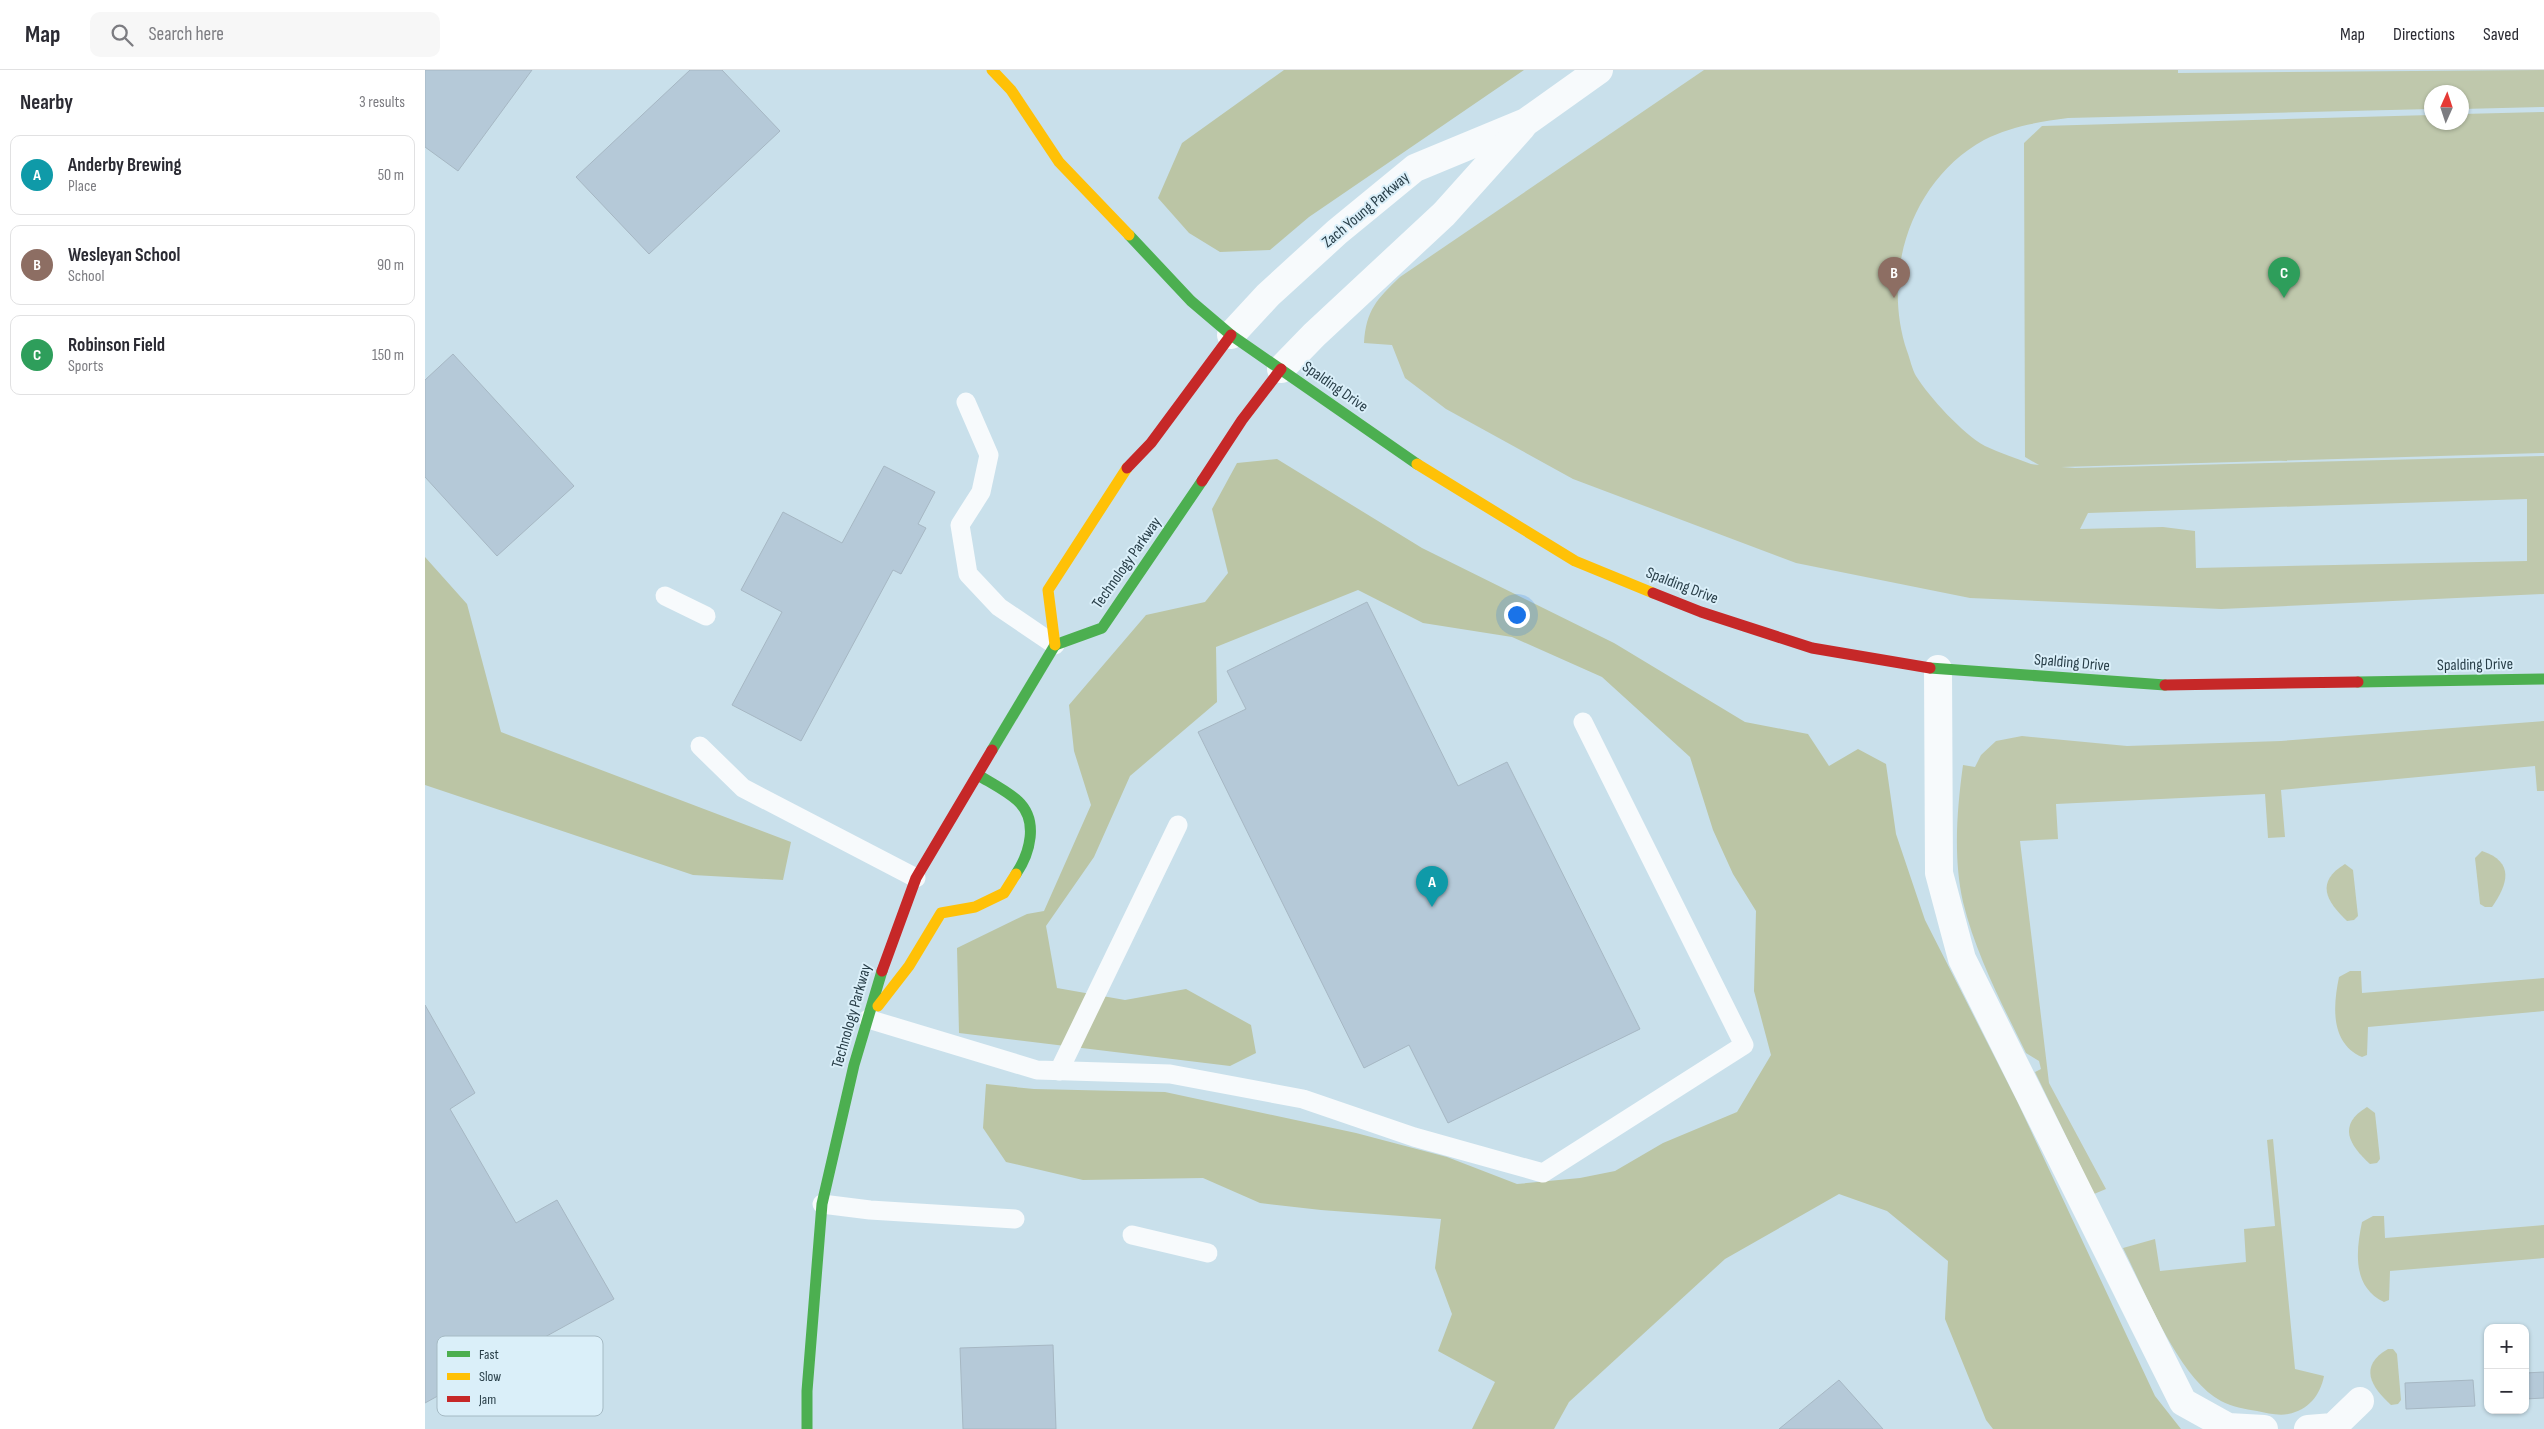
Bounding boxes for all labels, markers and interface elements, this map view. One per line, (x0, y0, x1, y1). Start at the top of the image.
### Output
search box (90, 12, 440, 57)
text: Map (25, 20, 60, 49)
icon: search (108, 21, 136, 49)
text: Search here (148, 23, 224, 46)
text: Map (2340, 24, 2365, 45)
text: Directions (2393, 24, 2455, 45)
text: Saved (2483, 24, 2519, 45)
north arrow (2424, 85, 2469, 130)
text: Nearby (20, 90, 73, 115)
text: 3 results (359, 93, 405, 112)
text: Anderby Brewing (68, 154, 182, 177)
text: A (33, 166, 41, 185)
text: 50 m (378, 166, 404, 185)
street label: Zach Young Parkway (1319, 168, 1413, 252)
text: Place (68, 177, 97, 196)
text: Wesleyan School (68, 244, 180, 267)
text: B (33, 256, 41, 275)
text: 90 m (377, 256, 404, 275)
pin: B (1878, 257, 1910, 298)
pin: C (2268, 257, 2300, 298)
text: School (68, 267, 104, 286)
text: Robinson Field (68, 334, 165, 357)
text: C (33, 346, 41, 365)
text: 150 m (372, 346, 404, 365)
text: Sports (68, 357, 103, 376)
street label: Spalding Drive (1298, 357, 1372, 417)
street label: Technology Parkway (1088, 514, 1166, 612)
street label: Spalding Drive (1643, 564, 1721, 608)
your location (1504, 602, 1530, 628)
street label: Spalding Drive (2033, 650, 2111, 676)
street label: Spalding Drive (2437, 655, 2513, 675)
pin: A (1416, 866, 1448, 907)
street label: Technology Parkway (828, 962, 876, 1070)
map controls (2484, 1324, 2529, 1414)
button: + (2484, 1324, 2529, 1369)
legend (437, 1336, 603, 1416)
text: Fast (479, 1346, 499, 1363)
text: Slow (479, 1368, 501, 1385)
button: − (2484, 1369, 2529, 1414)
text: Jam (478, 1391, 496, 1408)

